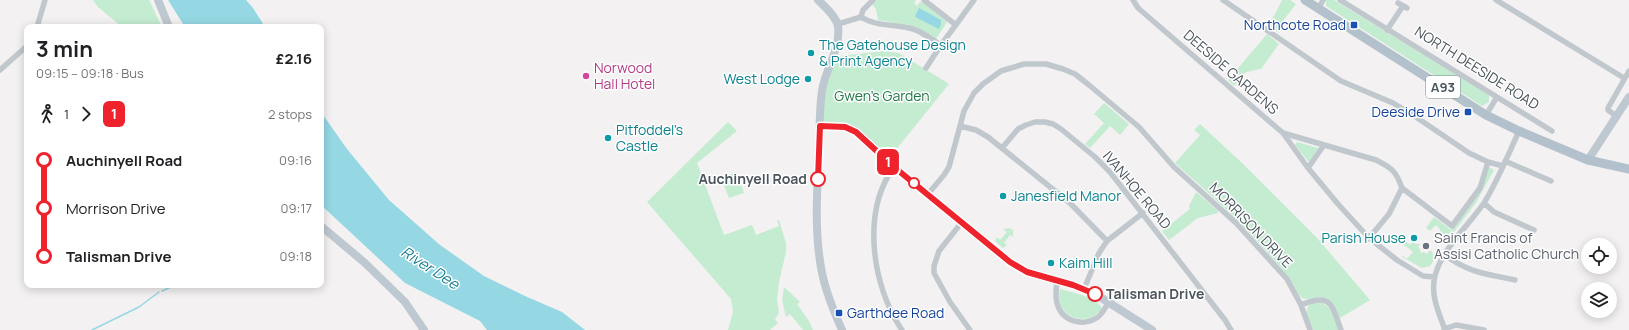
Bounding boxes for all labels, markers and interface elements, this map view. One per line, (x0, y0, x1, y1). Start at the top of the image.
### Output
place label: Northcote Road (1244, 15, 1346, 34)
marker: Northcote Road (1349, 20, 1359, 30)
street label: NORTH DEESIDE ROAD (1411, 22, 1543, 114)
street label: DEESIDE GARDENS (1180, 25, 1283, 118)
text: 3 min (36, 34, 93, 64)
place label: The Gatehouse Design & Print Agency (819, 35, 966, 70)
text: £2.16 (276, 48, 312, 69)
marker: The Gatehouse Design & Print Agency (806, 48, 816, 58)
place label: Norwood Hall Hotel (594, 58, 655, 93)
text: 09:15 – 09:18 · Bus (36, 64, 144, 82)
place label: West Lodge (724, 69, 800, 88)
marker: Norwood Hall Hotel (581, 71, 591, 81)
marker: West Lodge (803, 74, 813, 84)
road number: A93 (1426, 76, 1460, 98)
park label: Gwen's Garden (834, 86, 930, 105)
place label: Deeside Drive (1372, 102, 1460, 121)
icon: walk (36, 103, 58, 125)
icon: forward (75, 103, 97, 125)
text: 1 (111, 104, 117, 123)
text: 1 (64, 105, 69, 123)
text: 2 stops (268, 105, 312, 123)
marker: Deeside Drive (1463, 107, 1473, 117)
place label: Pitfoddel's Castle (616, 120, 683, 155)
marker: Pitfoddel's Castle (603, 133, 613, 143)
street label: IVANHOE ROAD (1099, 147, 1176, 233)
line badge: 1 (875, 149, 901, 175)
text: Auchinyell Road (66, 150, 182, 171)
text: 09:16 (279, 151, 312, 169)
text: 1 (885, 152, 891, 171)
place label: Auchinyell Road (698, 169, 807, 188)
marker: Auchinyell Road (810, 171, 826, 187)
unlabelled marker (908, 177, 920, 189)
street label: MORRISON DRIVE (1206, 178, 1297, 272)
place label: Janesfield Manor (1011, 186, 1121, 205)
marker: Janesfield Manor (998, 191, 1008, 201)
text: Morrison Drive (66, 198, 166, 219)
text: 09:17 (281, 199, 312, 217)
place label: Parish House (1322, 228, 1406, 247)
place label: Saint Francis of Assisi Catholic Church (1434, 228, 1579, 263)
marker: Parish House (1409, 233, 1419, 243)
map controls (1581, 238, 1617, 318)
button: locate (1581, 238, 1617, 274)
water label: River Dee (397, 241, 464, 295)
marker: Saint Francis of Assisi Catholic Church (1421, 241, 1431, 251)
text: Talisman Drive (66, 246, 171, 267)
text: 09:18 (279, 247, 312, 265)
place label: Kaim Hill (1059, 253, 1112, 272)
marker: Kaim Hill (1046, 258, 1056, 268)
button: layers (1581, 282, 1617, 318)
place label: Talisman Drive (1106, 284, 1204, 303)
marker: Talisman Drive (1087, 286, 1103, 302)
place label: Garthdee Road (847, 303, 944, 322)
marker: Garthdee Road (834, 308, 844, 318)

